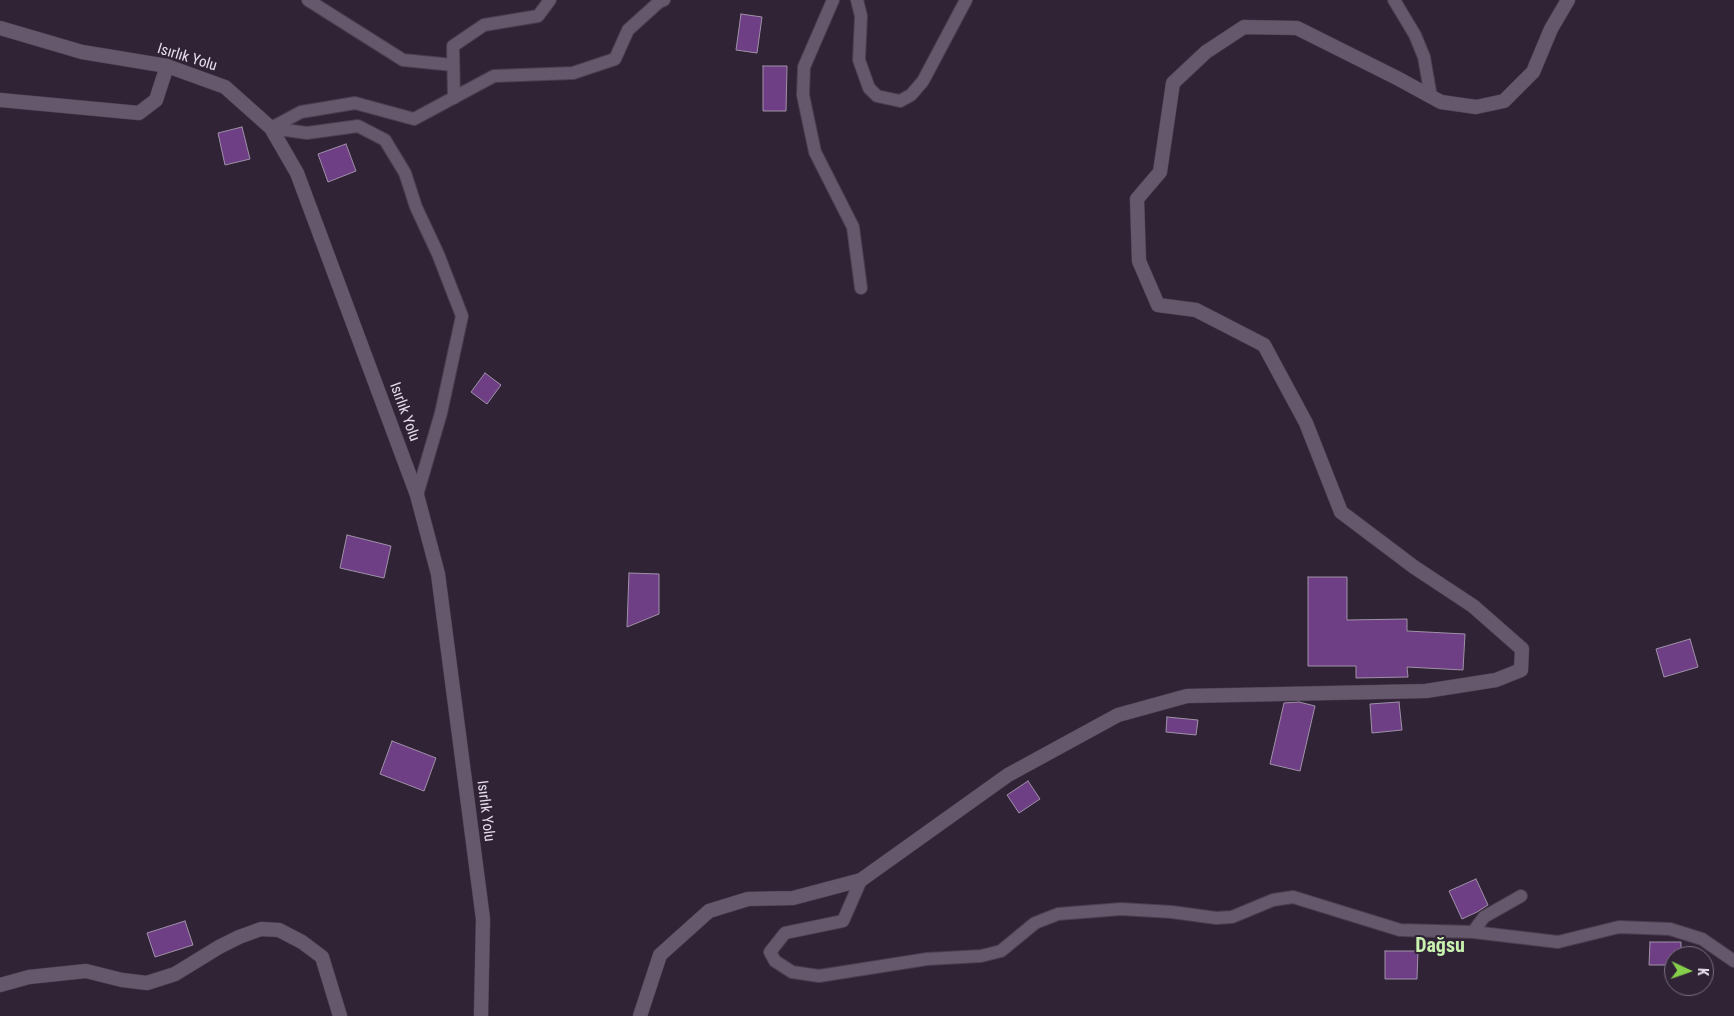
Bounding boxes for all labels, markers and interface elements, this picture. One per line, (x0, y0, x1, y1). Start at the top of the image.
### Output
street label: Isırlık Yolu (155, 40, 219, 76)
street label: Isırlık Yolu (385, 380, 423, 444)
street label: Isırlık Yolu (472, 779, 498, 843)
district label: Dağsu (1415, 935, 1465, 959)
north arrow (1664, 946, 1714, 996)
text: K (1695, 967, 1711, 976)

